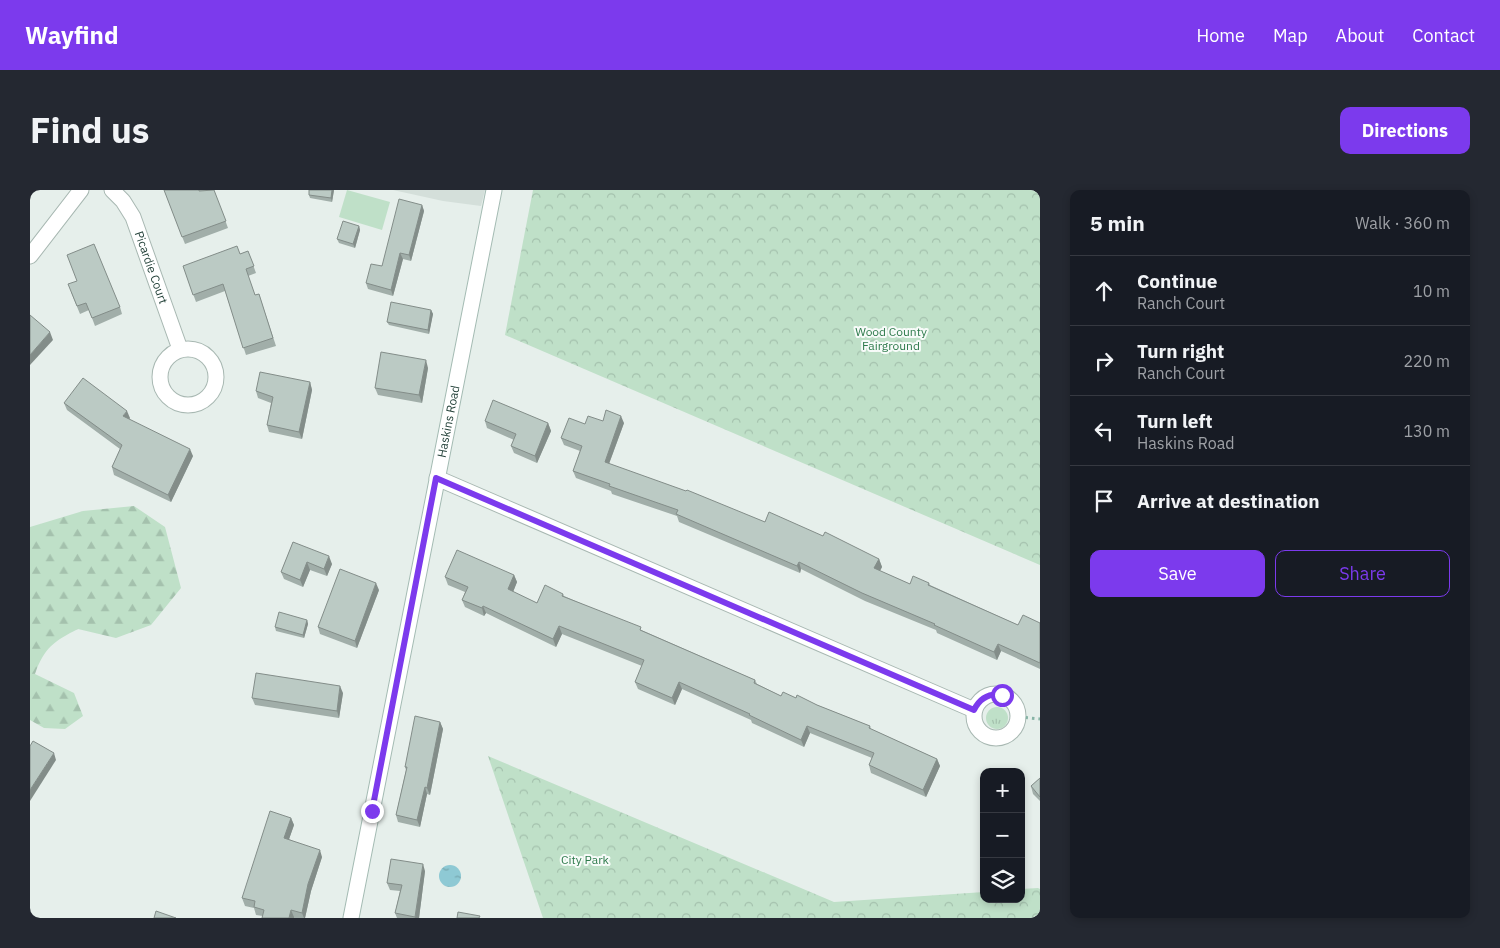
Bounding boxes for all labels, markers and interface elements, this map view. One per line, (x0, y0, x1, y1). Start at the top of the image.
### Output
text: Wayfind (25, 19, 118, 51)
text: Home (1197, 24, 1245, 47)
text: Map (1273, 24, 1308, 47)
text: About (1336, 24, 1384, 47)
text: Contact (1412, 24, 1475, 47)
text: Find us (30, 107, 149, 153)
button: Directions (1340, 107, 1470, 154)
text: 5 min (1090, 209, 1145, 237)
text: Walk · 360 m (1355, 213, 1450, 233)
street label: Picardie Court (132, 229, 171, 306)
text: Continue (1137, 269, 1217, 293)
icon: ahead (1090, 277, 1118, 305)
text: 10 m (1413, 281, 1450, 301)
text: Ranch Court (1137, 293, 1225, 313)
park label: Wood County Fairground (855, 324, 927, 353)
text: Turn right (1137, 339, 1224, 363)
icon: right (1090, 347, 1118, 375)
text: 220 m (1403, 351, 1450, 371)
text: Ranch Court (1137, 363, 1225, 383)
street label: Haskins Road (434, 384, 462, 459)
text: Turn left (1137, 409, 1213, 433)
icon: left (1090, 417, 1118, 445)
text: 130 m (1403, 421, 1450, 441)
text: Haskins Road (1137, 433, 1235, 453)
icon: arrive (1090, 487, 1118, 515)
text: Arrive at destination (1137, 489, 1320, 513)
button: Save (1090, 550, 1265, 597)
button: Share (1275, 550, 1450, 597)
route start (991, 684, 1014, 707)
map controls (980, 768, 1025, 903)
button: + (980, 768, 1025, 813)
route end (361, 800, 384, 823)
button: − (980, 813, 1025, 858)
park label: City Park (561, 852, 610, 867)
button: layers (980, 858, 1025, 903)

